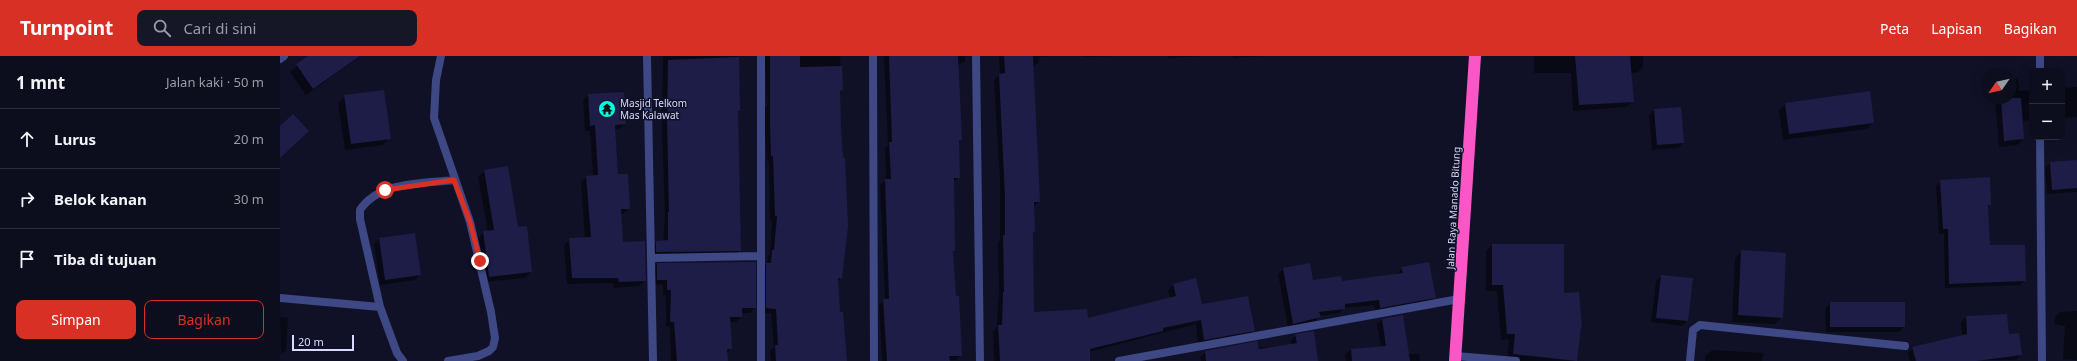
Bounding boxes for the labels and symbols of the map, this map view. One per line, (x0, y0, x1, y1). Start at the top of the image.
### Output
north arrow (1981, 68, 2017, 104)
place label: Masjid Telkom Mas Kalawat (620, 96, 687, 122)
temple icon: Masjid Telkom Mas Kalawat (597, 99, 617, 119)
street label: Jalan Raya Manado Bitung (1443, 146, 1463, 271)
route start (376, 181, 394, 199)
route end (471, 252, 489, 270)
scale bar (292, 333, 354, 352)

